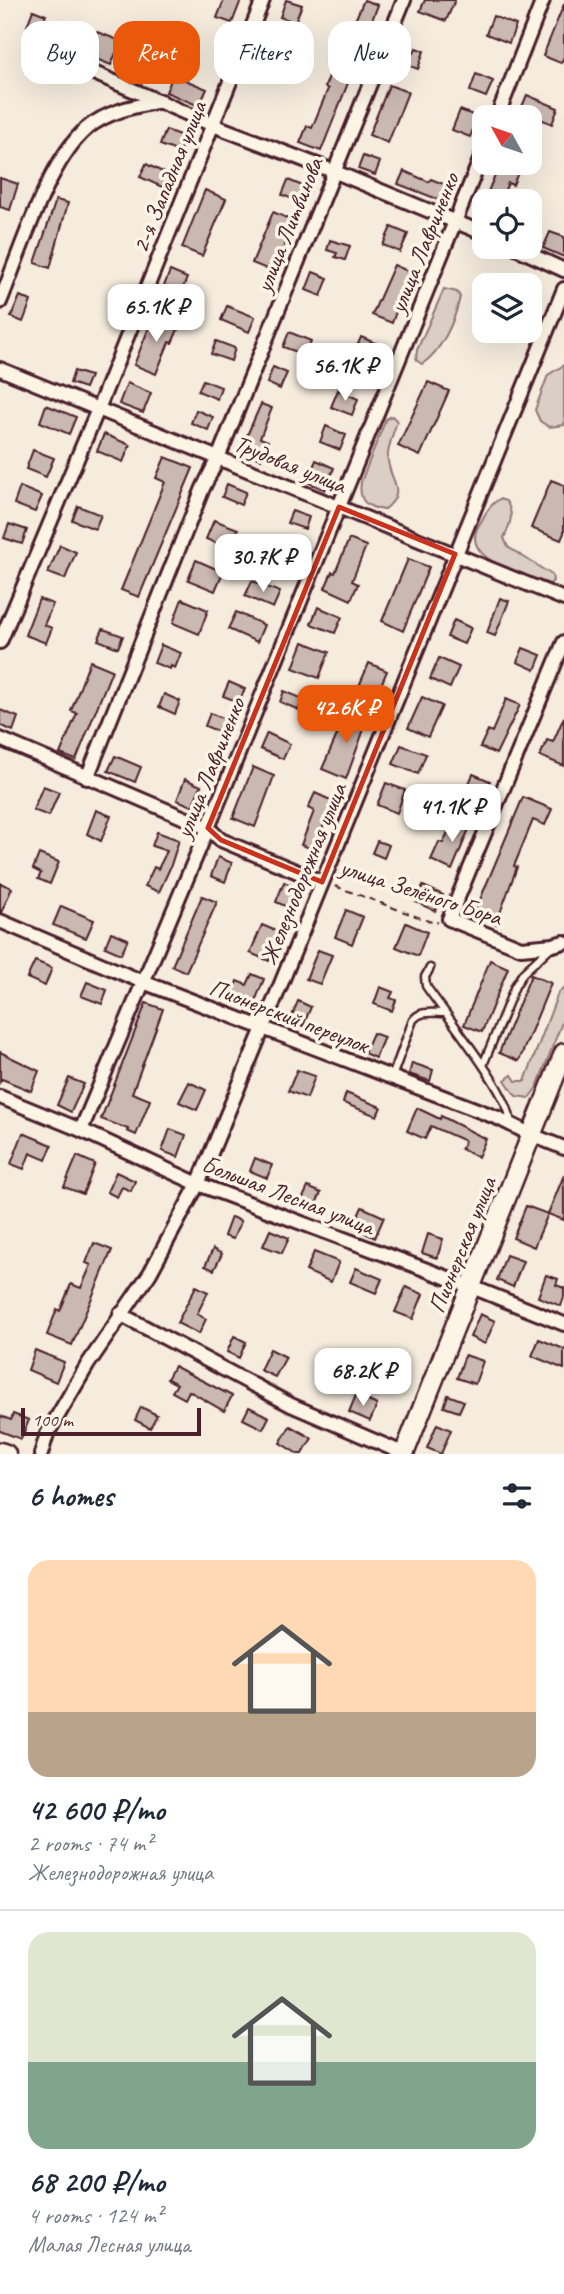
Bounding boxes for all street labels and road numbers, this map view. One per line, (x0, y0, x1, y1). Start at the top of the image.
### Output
street label: 2-я Западная улица (125, 96, 214, 257)
street label: улица Литвинова (248, 152, 330, 299)
street label: улица Лавриненко (382, 167, 466, 319)
street label: Трудовая улица (230, 428, 352, 501)
street label: улица Лавриненко (168, 692, 252, 844)
street label: Железнодорожная улица (253, 778, 354, 969)
street label: улица Зелёного Бора (335, 851, 507, 933)
street label: Пионерский переулок (205, 972, 375, 1061)
street label: Большая Лесная улица (198, 1148, 380, 1242)
street label: Пионерская улица (421, 1172, 503, 1317)

